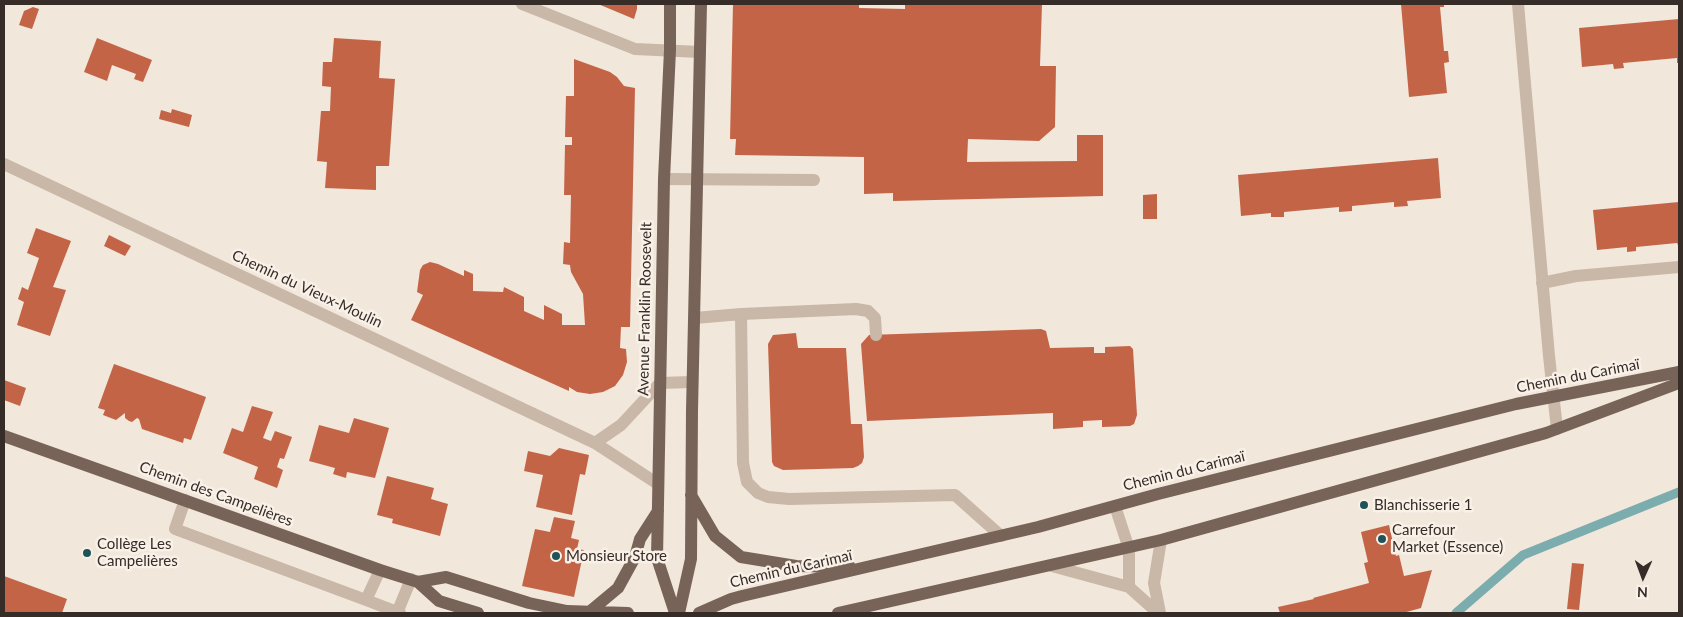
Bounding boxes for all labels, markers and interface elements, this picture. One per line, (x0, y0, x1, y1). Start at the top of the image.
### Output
street label: Avenue Franklin Roosevelt (634, 222, 656, 396)
street label: Chemin du Vieux-Moulin (229, 246, 385, 332)
street label: Chemin du Carimaï (1515, 355, 1641, 397)
street label: Chemin du Carimaï (1121, 447, 1247, 495)
street label: Chemin des Campelières (137, 458, 295, 530)
place label: Blanchisserie 1 (1374, 496, 1472, 514)
marker: Blanchisserie 1 (1358, 499, 1370, 511)
place label: Carrefour Market (Essence) (1392, 521, 1503, 556)
marker: Carrefour Market (Essence) (1376, 533, 1388, 545)
place label: Collège Les Campelières (97, 535, 178, 570)
street label: Chemin du Carimaï (728, 546, 854, 592)
marker: Collège Les Campelières (81, 547, 93, 559)
place label: Monsieur Store (566, 547, 667, 565)
marker: Monsieur Store (550, 550, 562, 562)
north arrow (1618, 552, 1668, 602)
text: N (1637, 584, 1648, 601)

